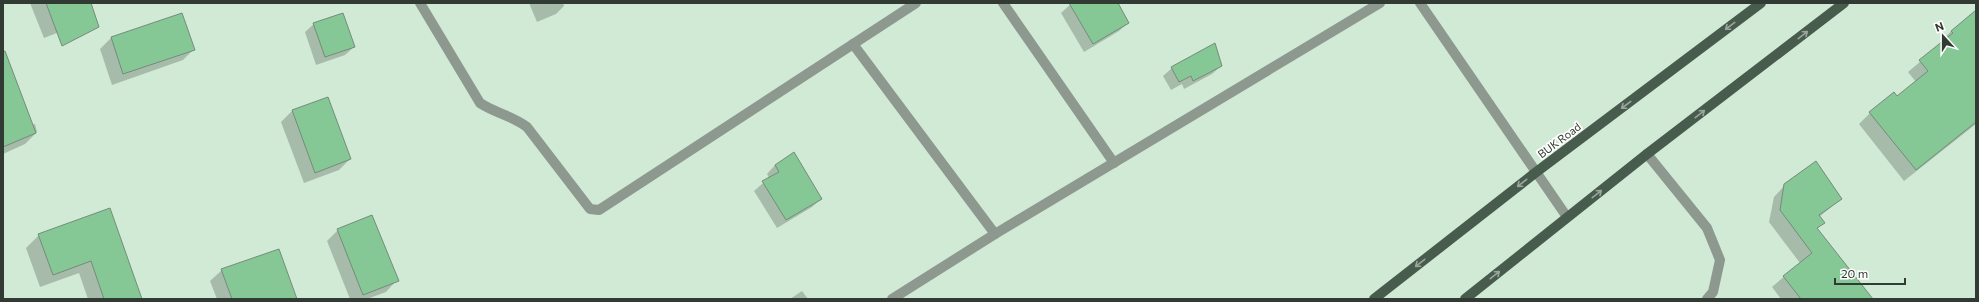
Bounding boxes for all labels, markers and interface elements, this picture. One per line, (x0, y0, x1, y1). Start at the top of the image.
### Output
north arrow (1923, 16, 1963, 56)
text: N (1933, 19, 1945, 34)
one-way arrow (1724, 22, 1735, 31)
one-way arrow (1797, 31, 1808, 39)
one-way arrow (1620, 100, 1631, 109)
one-way arrow (1694, 110, 1705, 118)
street label: BUK Road (1535, 120, 1583, 160)
one-way arrow (1517, 179, 1528, 187)
one-way arrow (1591, 190, 1602, 198)
one-way arrow (1414, 259, 1425, 268)
scale bar (1835, 260, 1905, 286)
text: 20 m (1841, 266, 1868, 280)
one-way arrow (1490, 270, 1501, 279)

